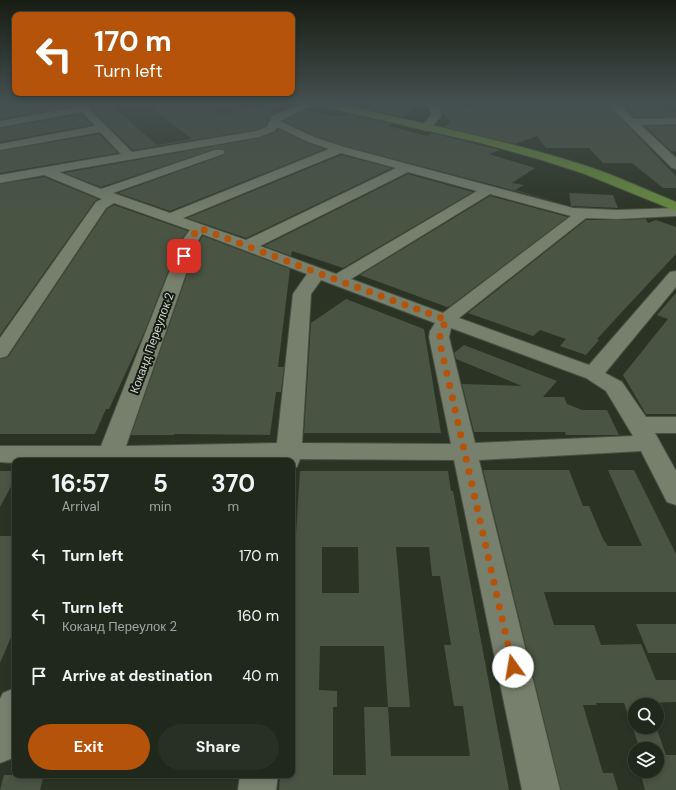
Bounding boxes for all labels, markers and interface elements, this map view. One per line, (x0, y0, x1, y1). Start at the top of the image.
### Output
text: 170 m (94, 23, 172, 60)
icon: left (28, 28, 80, 80)
text: Turn left (94, 59, 163, 83)
pin (167, 239, 201, 273)
icon: arrive (173, 245, 195, 267)
street label: Коканд Πереулок 2 (126, 290, 178, 396)
text: 16:57 (52, 468, 109, 499)
text: 5 (153, 468, 168, 499)
text: 370 (211, 468, 255, 499)
text: Arrival (62, 498, 100, 515)
text: min (149, 498, 171, 515)
text: m (227, 498, 239, 515)
icon: left (28, 545, 50, 567)
text: Turn left (62, 546, 123, 566)
text: 170 m (239, 546, 279, 566)
text: Turn left (62, 598, 123, 618)
icon: left (28, 605, 50, 627)
text: 160 m (237, 606, 279, 626)
text: Коканд Πереулок 2 (62, 618, 177, 635)
position arrow (492, 646, 534, 688)
icon: arrive (28, 665, 50, 687)
text: Arrive at destination (62, 666, 213, 686)
text: 40 m (242, 666, 279, 686)
map controls (628, 698, 664, 778)
button: search (628, 698, 664, 734)
button: Exit (28, 724, 150, 770)
button: Share (158, 724, 279, 770)
button: layers (628, 742, 664, 778)

